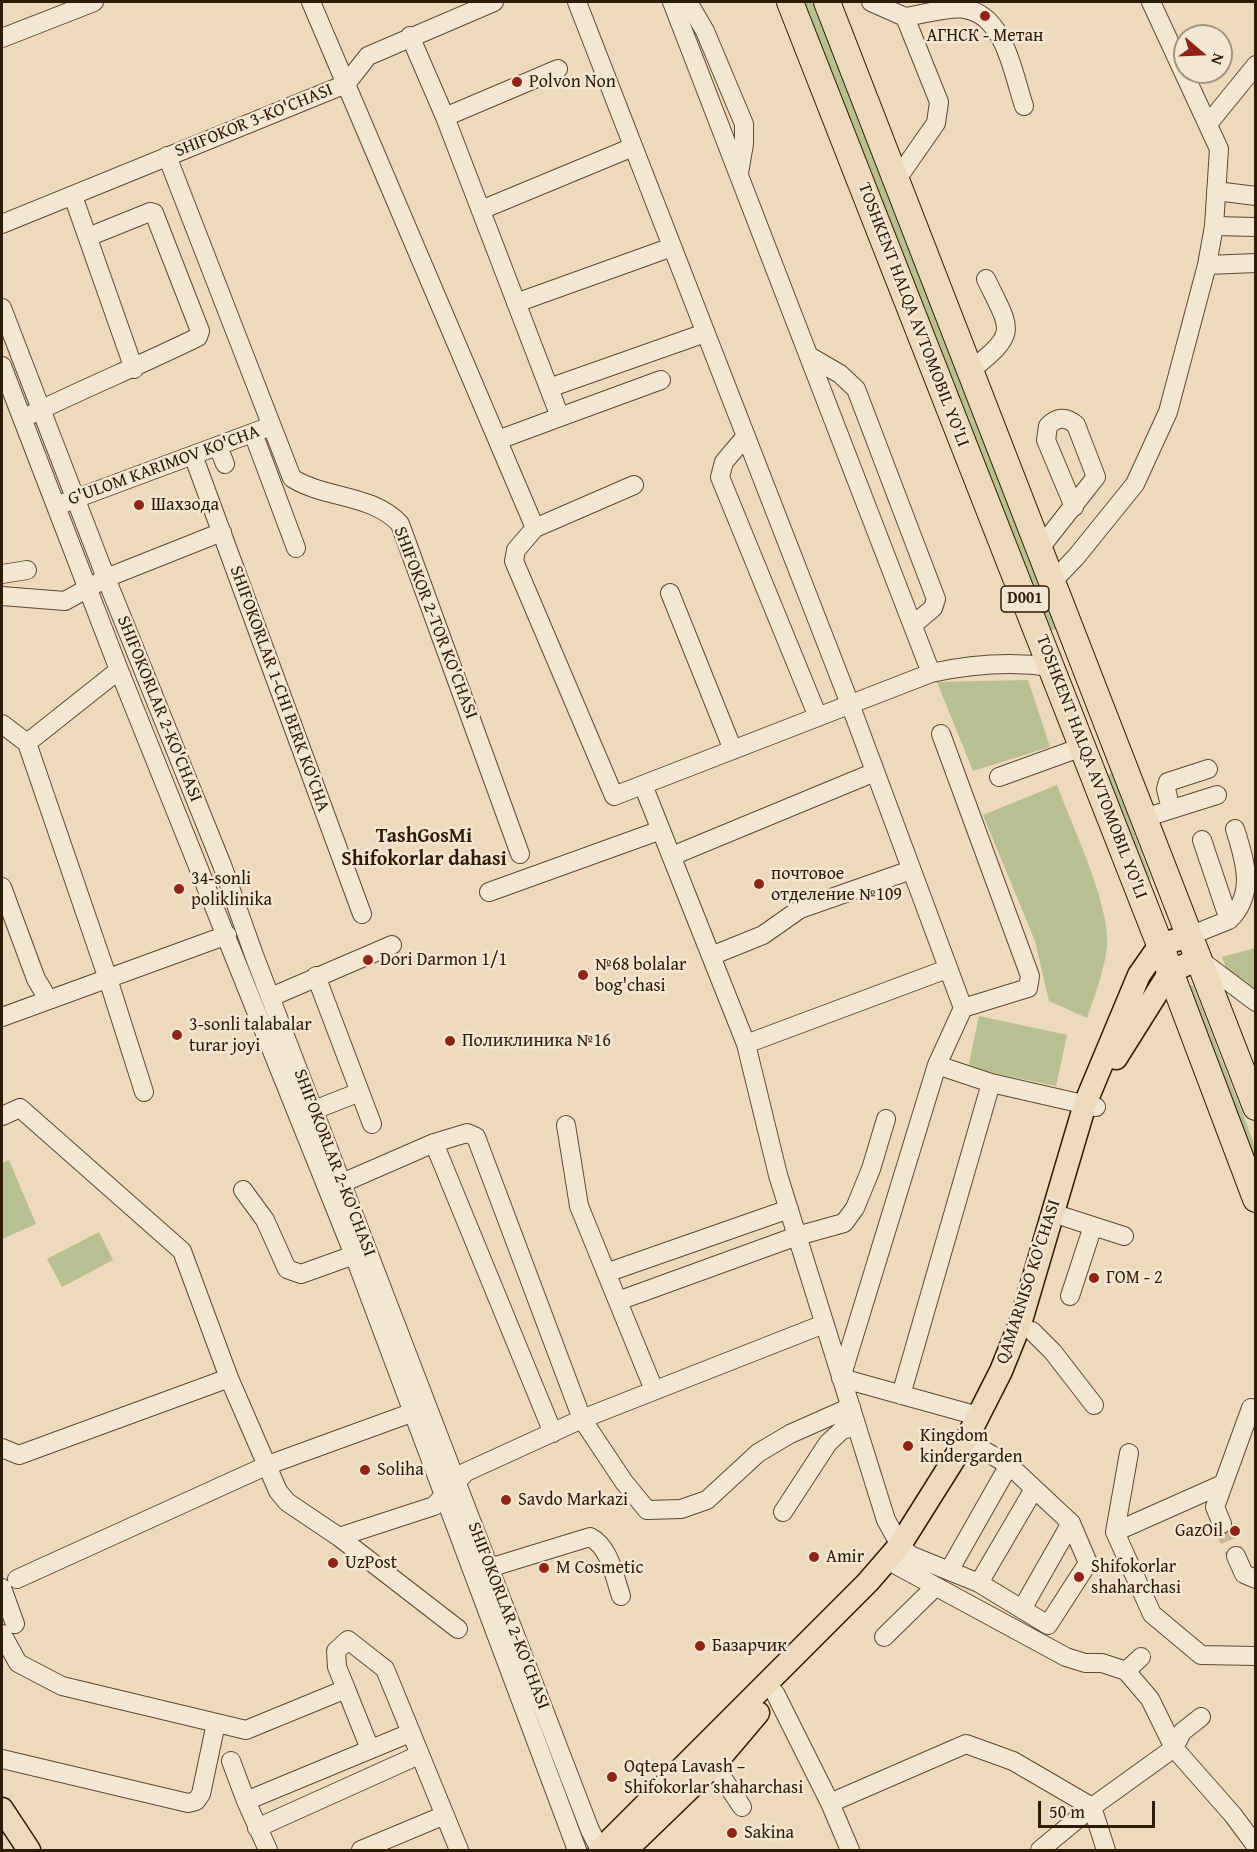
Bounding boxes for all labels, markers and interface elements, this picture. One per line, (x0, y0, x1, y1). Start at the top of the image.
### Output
marker: АГНСК - Метан (978, 9, 992, 23)
north arrow (1173, 24, 1233, 84)
place label: АГНСК - Метан (927, 25, 1043, 47)
text: N (1205, 50, 1231, 68)
place label: Polvon Non (529, 71, 616, 93)
marker: Polvon Non (510, 75, 524, 89)
street label: SHIFOKOR 3-KO'CHASI (172, 79, 336, 163)
street label: TOSHKENT HALQA AVTOMOBIL YO'LI (853, 180, 973, 450)
street label: G'ULOM KARIMOV KO'CHA (65, 421, 263, 511)
place label: Шахзода (151, 494, 219, 516)
marker: Шахзода (132, 498, 146, 512)
street label: SHIFOKOR 2-TOR KO'CHASI (388, 524, 482, 722)
street label: SHIFOKORLAR 1-CHI BERK KO'CHA (224, 563, 334, 815)
road number: D001 (1001, 586, 1049, 612)
street label: SHIFOKORLAR 2-KO'CHASI (112, 613, 206, 805)
street label: TOSHKENT HALQA AVTOMOBIL YO'LI (1031, 632, 1151, 902)
district label: TashGosMi Shifokorlar dahasi (341, 825, 507, 872)
place label: почтовое отделение №109 (771, 863, 902, 906)
place label: 34-sonli poliklinika (191, 868, 272, 910)
marker: почтовое отделение №109 (752, 877, 766, 891)
marker: 34-sonli poliklinika (172, 882, 186, 896)
place label: Dori Darmon 1/1 (380, 949, 507, 971)
marker: Dori Darmon 1/1 (361, 953, 375, 967)
place label: №68 bolalar bog'chasi (595, 954, 686, 996)
marker: №68 bolalar bog'chasi (576, 968, 590, 982)
place label: 3-sonli talabalar turar joyi (189, 1014, 312, 1056)
marker: 3-sonli talabalar turar joyi (170, 1028, 184, 1042)
place label: Поликлиника №16 (462, 1030, 611, 1052)
marker: Поликлиника №16 (443, 1034, 457, 1048)
street label: SHIFOKORLAR 2-KO'CHASI (288, 1066, 380, 1260)
street label: QAMARNISO KO'CHASI (992, 1197, 1066, 1367)
place label: ГОМ - 2 (1106, 1267, 1163, 1289)
marker: ГОМ - 2 (1087, 1271, 1101, 1285)
place label: Kingdom kindergarden (920, 1425, 1023, 1468)
marker: Kingdom kindergarden (901, 1439, 915, 1453)
place label: Soliha (377, 1459, 424, 1481)
marker: Soliha (358, 1463, 372, 1477)
place label: Savdo Markazi (518, 1489, 628, 1511)
marker: Savdo Markazi (499, 1493, 513, 1507)
street label: SHIFOKORLAR 2-KO'CHASI (462, 1519, 554, 1713)
place label: GazOil (1175, 1520, 1223, 1542)
marker: GazOil (1228, 1524, 1242, 1538)
place label: Amir (826, 1546, 864, 1568)
marker: Amir (807, 1550, 821, 1564)
place label: UzPost (345, 1552, 397, 1574)
marker: UzPost (326, 1556, 340, 1570)
place label: Shifokorlar shaharchasi (1091, 1556, 1181, 1598)
place label: M Cosmetic (556, 1557, 643, 1579)
marker: M Cosmetic (537, 1561, 551, 1575)
marker: Shifokorlar shaharchasi (1072, 1570, 1086, 1584)
place label: Базарчик (712, 1635, 787, 1657)
marker: Базарчик (693, 1639, 707, 1653)
place label: Oqtepa Lavash – Shifokorlar shaharchasi (624, 1756, 803, 1798)
marker: Oqtepa Lavash – Shifokorlar shaharchasi (605, 1770, 619, 1784)
scale bar (1041, 1789, 1158, 1827)
text: 50 m (1049, 1798, 1085, 1825)
place label: Sakina (744, 1822, 794, 1844)
marker: Sakina (725, 1826, 739, 1840)

